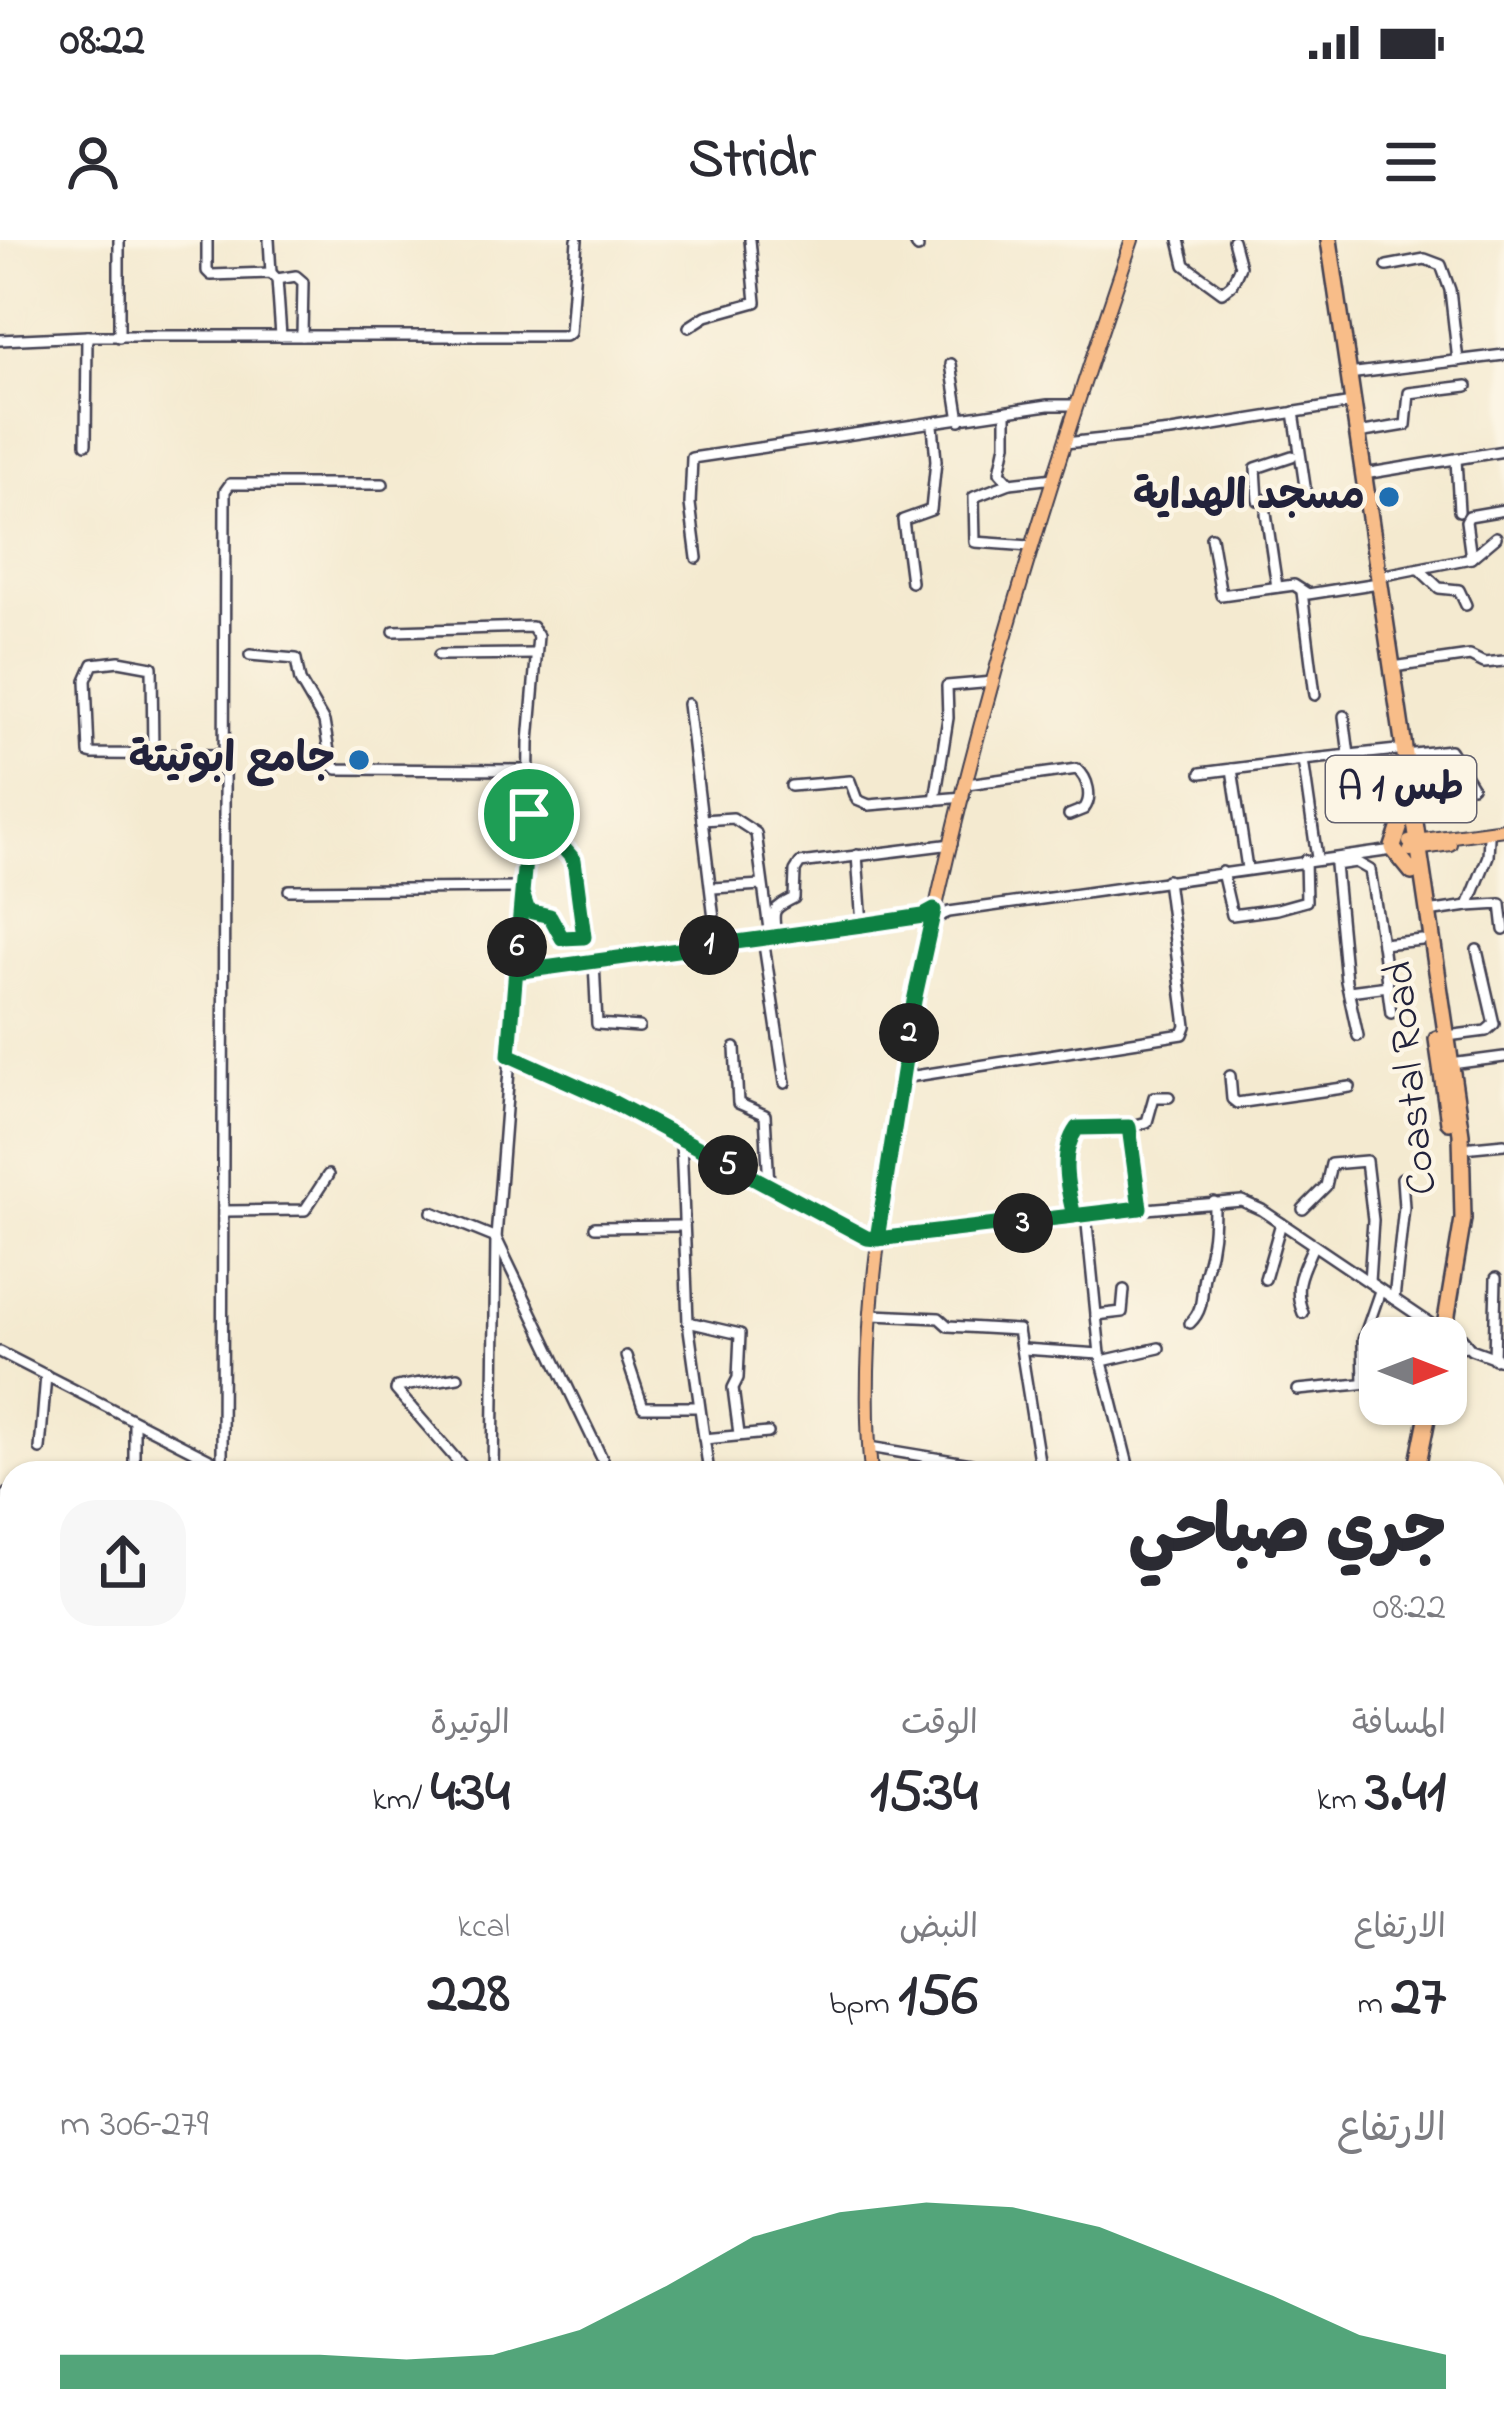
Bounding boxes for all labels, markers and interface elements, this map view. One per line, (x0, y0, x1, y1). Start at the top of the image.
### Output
text: 08:22 (60, 9, 145, 75)
text: Stridr (689, 123, 815, 201)
icon: person (60, 129, 126, 195)
icon: menu (1378, 129, 1444, 195)
place label: مسجد الهداية (1133, 467, 1365, 528)
marker: مسجد الهداية (1376, 484, 1402, 510)
place label: جامع ابوتيتة (129, 730, 335, 791)
marker: جامع ابوتيتة (346, 747, 372, 773)
road number: A 1 طس (1326, 756, 1476, 822)
pin (478, 763, 580, 865)
icon: arrive (496, 781, 562, 847)
pin: 1 (679, 915, 739, 975)
pin: 6 (487, 917, 547, 977)
text: 1 (704, 921, 714, 969)
text: 6 (510, 923, 524, 971)
street label: Coastal Road (1369, 958, 1455, 1198)
pin: 2 (879, 1003, 939, 1063)
text: 2 (901, 1009, 917, 1057)
pin: 5 (698, 1135, 758, 1195)
text: 5 (719, 1141, 737, 1189)
pin: 3 (993, 1193, 1053, 1253)
text: 3 (1016, 1199, 1030, 1247)
north arrow (1359, 1317, 1467, 1425)
map controls (1359, 1317, 1467, 1425)
text: جري صباحي (1128, 1487, 1446, 1583)
button: share (60, 1500, 186, 1626)
text: 08:22 (1372, 1580, 1446, 1637)
text: الوتيرة (430, 1701, 510, 1749)
text: الوقت (901, 1701, 978, 1749)
text: المسافة (1352, 1701, 1446, 1749)
text: 4:34 (431, 1751, 510, 1838)
text: 15:34 (870, 1751, 978, 1838)
text: 3.41 (1365, 1751, 1446, 1838)
text: /km (372, 1777, 431, 1825)
text: km (1317, 1777, 1365, 1825)
text: kcal (458, 1904, 510, 1952)
text: النبض (899, 1905, 978, 1953)
text: الارتفاع (1353, 1905, 1446, 1953)
text: 228 (428, 1952, 510, 2039)
text: 156 (898, 1955, 978, 2042)
text: 27 (1391, 1955, 1446, 2042)
text: bpm (829, 1981, 898, 2029)
text: m (1358, 1981, 1391, 2029)
text: 279–306 m (60, 2097, 209, 2154)
text: الارتفاع (1337, 2102, 1446, 2159)

